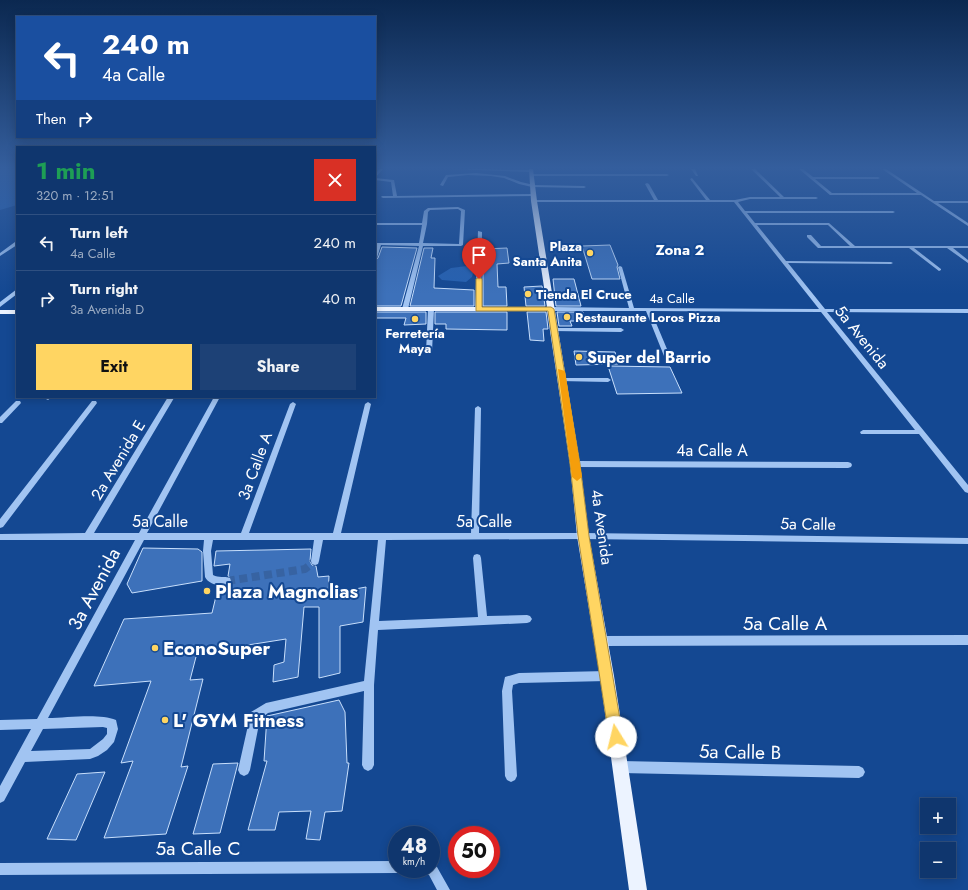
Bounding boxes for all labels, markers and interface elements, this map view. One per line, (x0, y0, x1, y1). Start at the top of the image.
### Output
text: 240 m (102, 24, 190, 65)
icon: left (36, 32, 88, 84)
text: 4a Calle (102, 62, 165, 88)
text: Then (36, 108, 66, 130)
icon: right (74, 108, 96, 130)
text: 1 min (36, 153, 96, 188)
button: close (314, 159, 356, 201)
text: 320 m · 12:51 (36, 186, 114, 205)
text: Turn left (70, 222, 128, 244)
icon: left (36, 232, 58, 254)
text: 240 m (314, 232, 356, 254)
place label: Plaza Santa Anita (513, 237, 582, 271)
pin (462, 238, 496, 279)
district label: Zona 2 (656, 239, 705, 261)
text: 4a Calle (70, 244, 116, 263)
icon: arrive (468, 244, 490, 266)
marker: Plaza Santa Anita (585, 248, 595, 258)
text: Turn right (70, 278, 138, 300)
place label: Tienda El Cruce (536, 285, 632, 304)
icon: right (36, 288, 58, 310)
text: 40 m (322, 288, 356, 310)
marker: Tienda El Cruce (523, 289, 533, 299)
street label: 4a Calle (649, 289, 695, 308)
text: 3a Avenida D (70, 300, 144, 319)
street label: 5a Avenida (829, 300, 895, 374)
place label: Restaurante Loros Pizza (575, 308, 721, 327)
marker: Restaurante Loros Pizza (562, 312, 572, 322)
marker: Ferretería Maya (410, 314, 420, 324)
place label: Ferretería Maya (385, 324, 445, 358)
button: Exit (36, 344, 192, 390)
button: Share (200, 344, 356, 390)
place label: Super del Barrio (587, 346, 711, 369)
marker: Super del Barrio (574, 352, 584, 362)
street label: 2a Avenida E (85, 416, 151, 504)
street label: 3a Calle A (232, 428, 278, 503)
street label: 4a Calle A (676, 439, 748, 462)
street label: 4a Avenida (585, 488, 619, 566)
street label: 5a Calle (132, 510, 188, 533)
street label: 5a Calle (456, 510, 512, 533)
street label: 5a Calle (780, 512, 836, 536)
street label: 3a Avenida (61, 543, 127, 635)
place label: Plaza Magnolias (215, 578, 359, 605)
marker: Plaza Magnolias (202, 586, 212, 596)
street label: 5a Calle A (743, 610, 828, 637)
place label: EconoSuper (163, 635, 271, 662)
marker: EconoSuper (150, 643, 160, 653)
place label: L' GYM Fitness (173, 707, 304, 734)
marker: L' GYM Fitness (160, 715, 170, 725)
position arrow (595, 716, 637, 758)
street label: 5a Calle B (698, 738, 782, 766)
map controls (920, 798, 956, 878)
button: + (920, 798, 956, 834)
speed limit sign: 50 (448, 826, 500, 878)
text: 48 (401, 832, 427, 861)
street label: 5a Calle C (156, 835, 240, 862)
button: − (920, 842, 956, 878)
text: km/h (403, 854, 425, 869)

